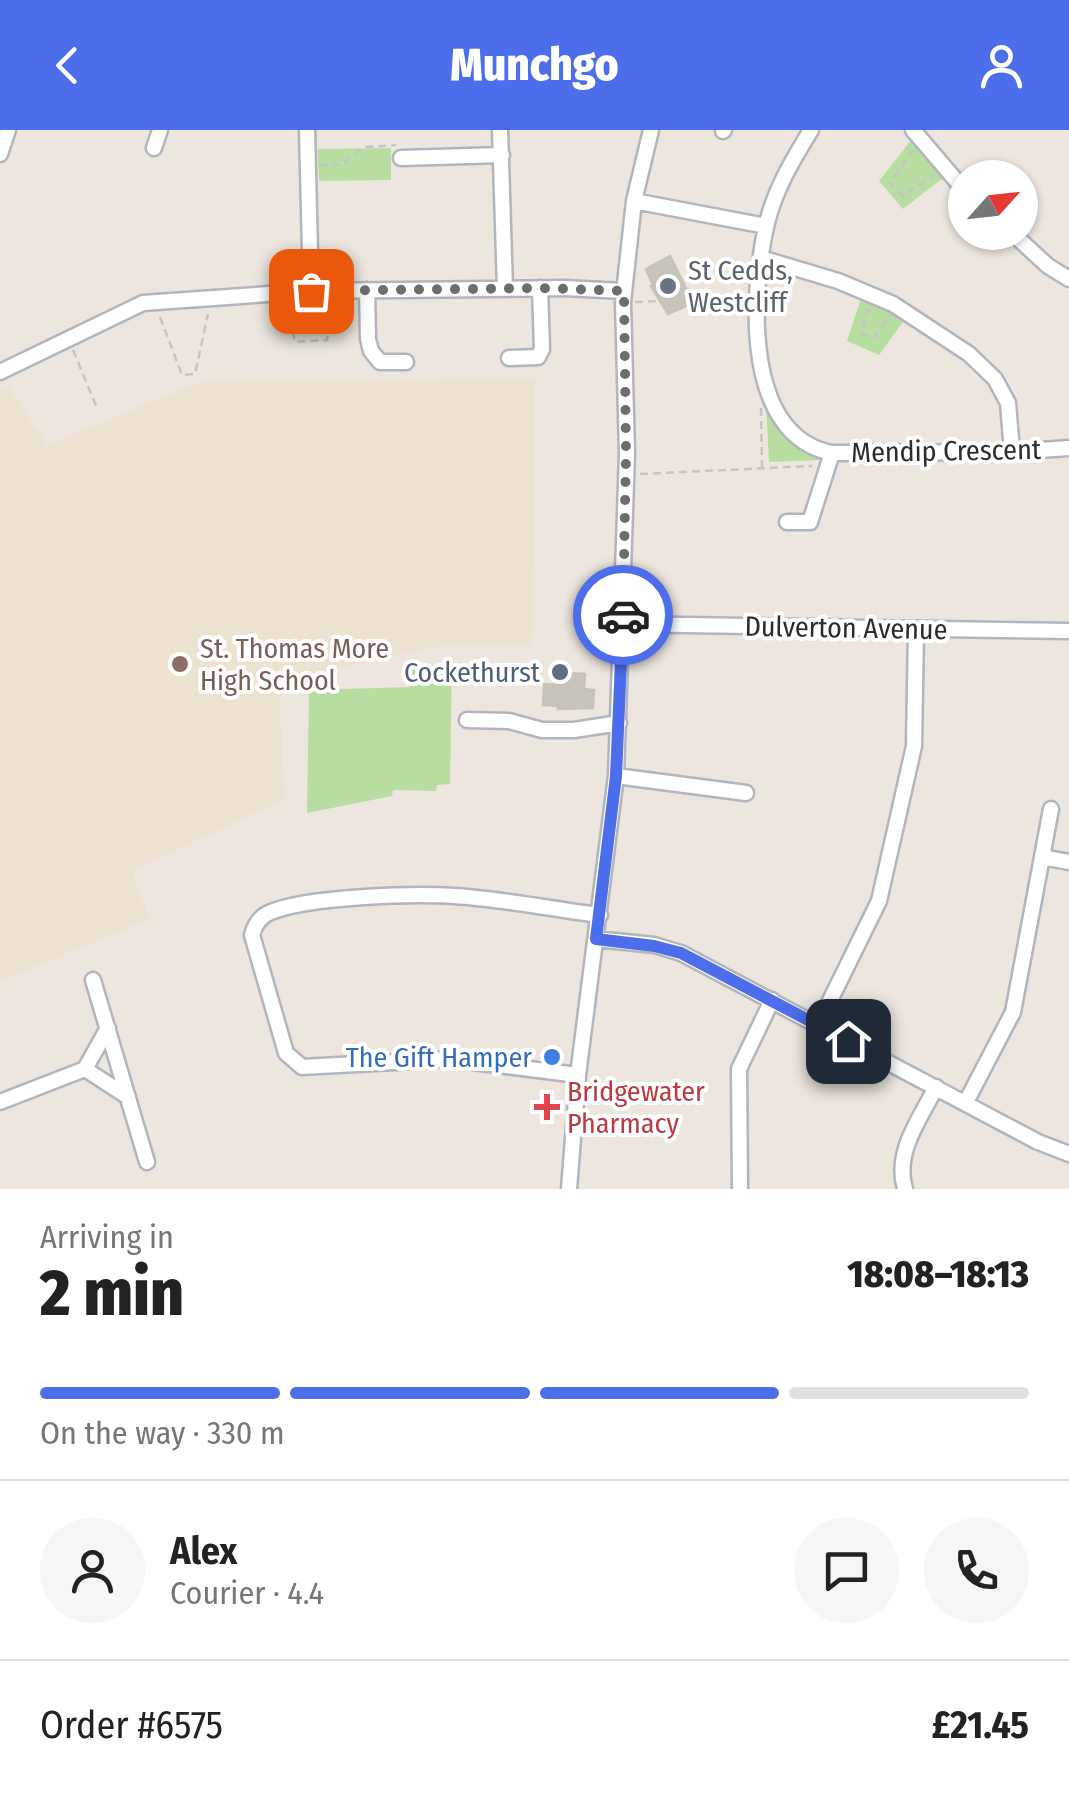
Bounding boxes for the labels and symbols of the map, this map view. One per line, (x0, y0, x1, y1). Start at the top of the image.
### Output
north arrow (948, 160, 1038, 250)
pin (269, 249, 354, 334)
place label: St Cedds, Westcliff (688, 254, 793, 319)
marker: St Cedds, Westcliff (657, 275, 679, 297)
street label: Mendip Crescent (851, 433, 1042, 469)
courier (573, 565, 673, 665)
street label: Dulverton Avenue (744, 610, 948, 646)
place label: St. Thomas More High School (200, 632, 389, 697)
marker: St. Thomas More High School (169, 653, 191, 675)
place label: Cockethurst (404, 656, 541, 689)
marker: Cockethurst (549, 661, 571, 683)
pin (806, 999, 891, 1084)
place label: The Gift Hamper (346, 1041, 532, 1074)
marker: The Gift Hamper (541, 1046, 563, 1068)
place label: Bridgewater Pharmacy (567, 1075, 705, 1140)
marker: Bridgewater Pharmacy (536, 1096, 558, 1118)

